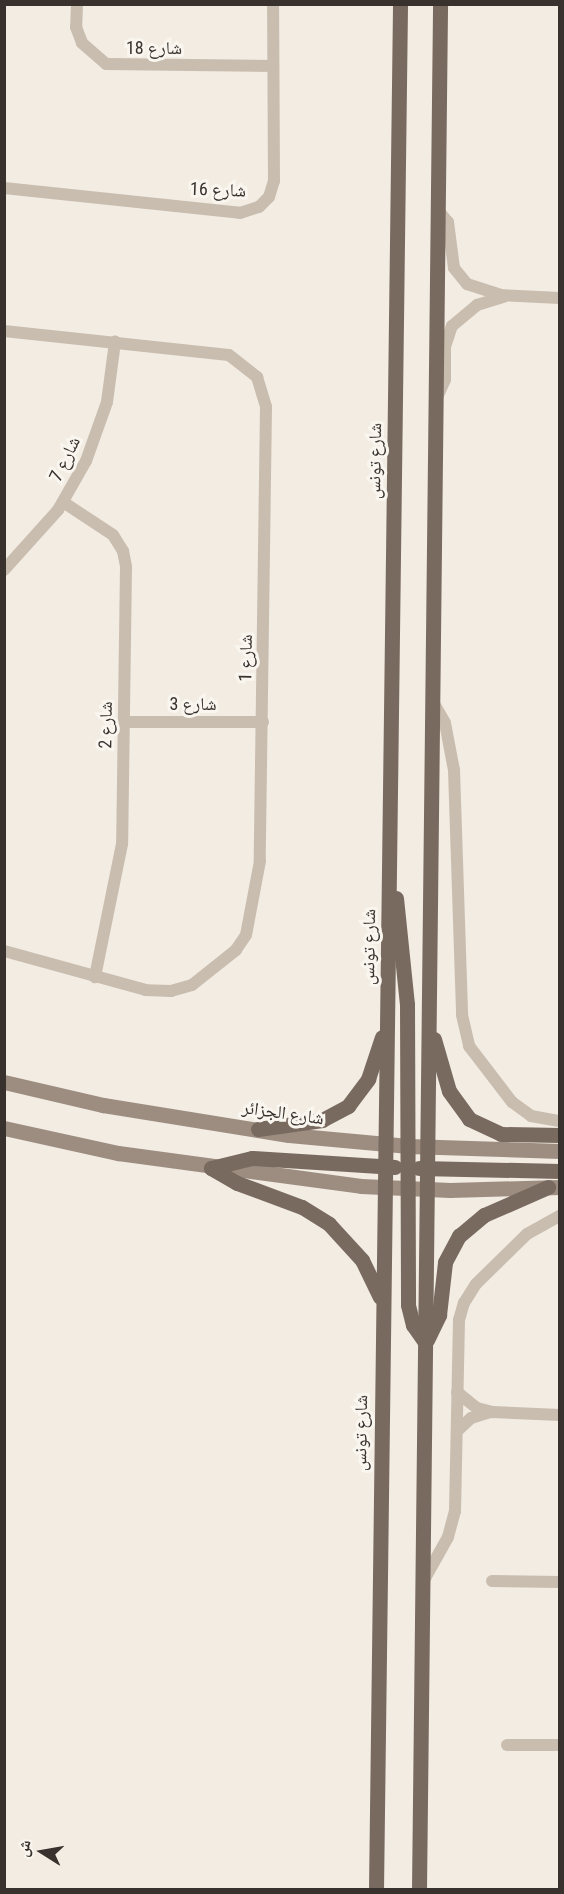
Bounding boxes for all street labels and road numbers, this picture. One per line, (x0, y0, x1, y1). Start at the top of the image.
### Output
street label: شارع 18 (126, 37, 182, 59)
street label: شارع 16 (190, 178, 246, 202)
street label: شارع تونس (364, 423, 386, 499)
street label: شارع 7 (45, 433, 85, 485)
street label: شارع 1 (235, 634, 257, 682)
street label: شارع 3 (169, 693, 217, 715)
street label: شارع 2 (95, 701, 117, 749)
street label: شارع تونس (358, 909, 380, 985)
street label: شارع الجزائر (241, 1097, 325, 1129)
street label: شارع تونس (350, 1395, 372, 1471)

